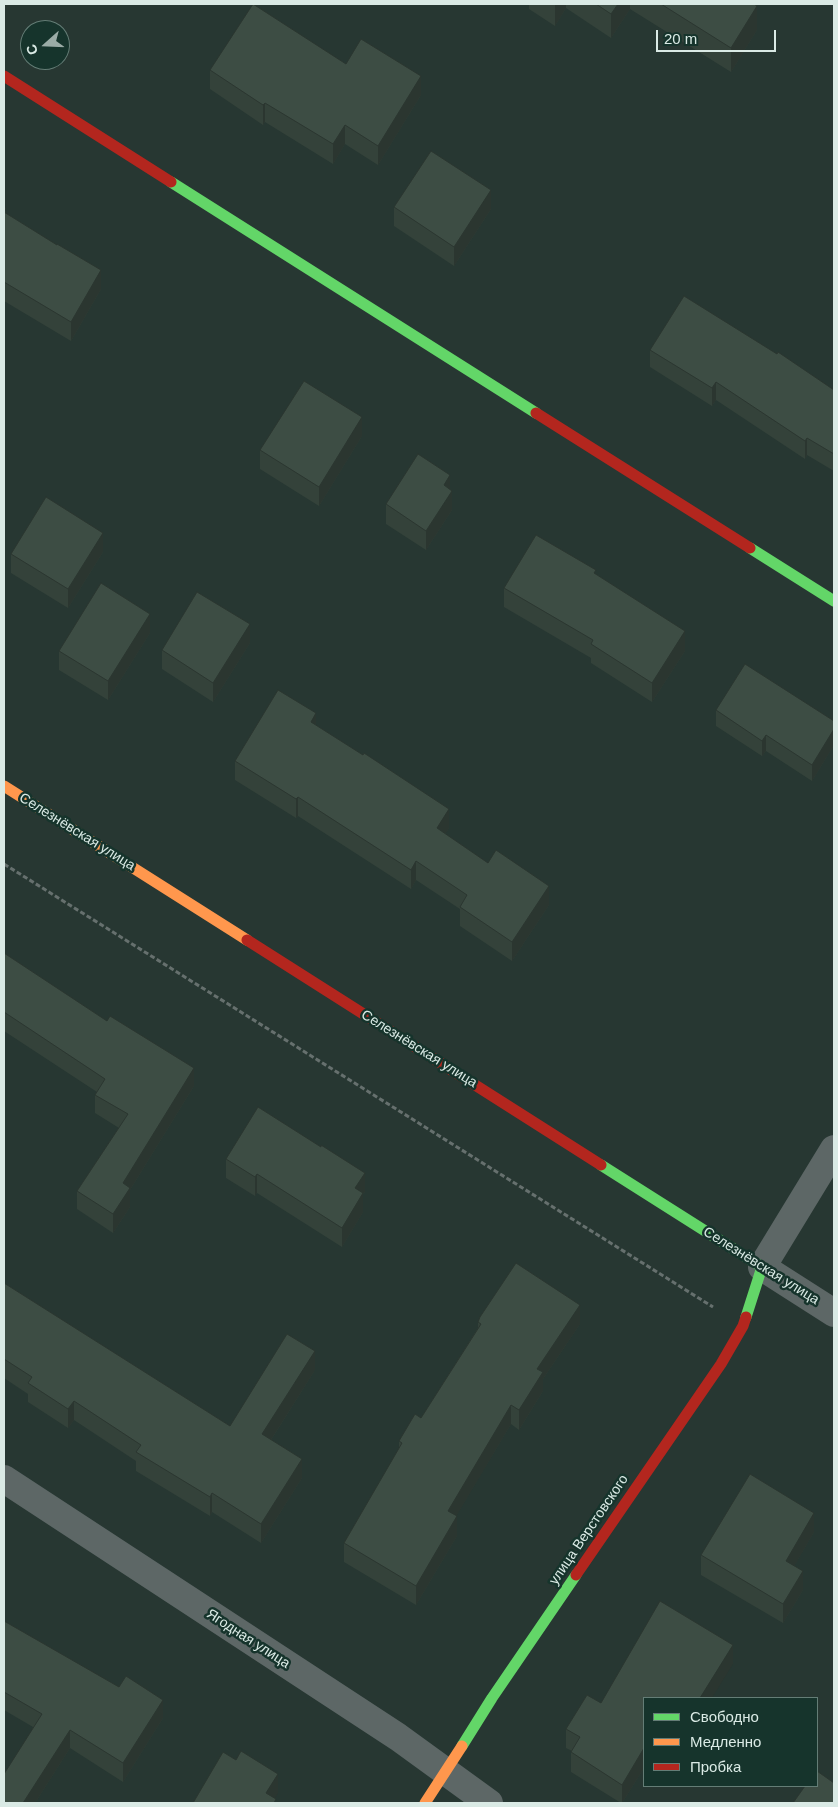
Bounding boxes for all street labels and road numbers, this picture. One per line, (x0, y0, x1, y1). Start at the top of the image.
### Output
street label: Селезнёвская улица (16, 790, 138, 874)
street label: Селезнёвская улица (358, 1007, 480, 1091)
street label: Селезнёвская улица (700, 1224, 822, 1308)
street label: улица Верстовского (546, 1472, 632, 1588)
street label: Ягодная улица (203, 1606, 293, 1672)

